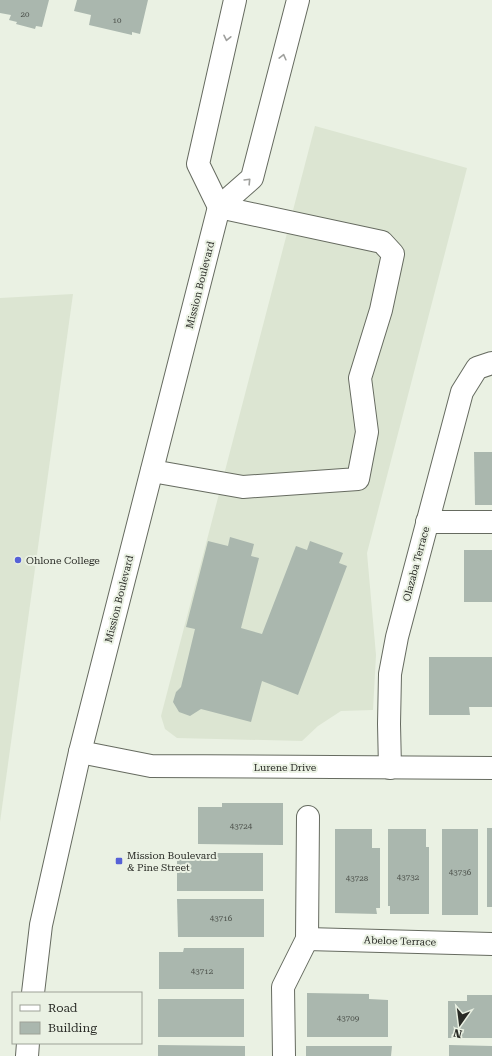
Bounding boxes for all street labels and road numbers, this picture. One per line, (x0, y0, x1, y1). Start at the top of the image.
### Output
street label: Mission Boulevard (184, 240, 216, 330)
street label: Olazaba Terrace (401, 525, 431, 603)
street label: Mission Boulevard (103, 554, 135, 644)
street label: Lurene Drive (254, 762, 317, 773)
street label: Abeloe Terrace (364, 934, 437, 948)

